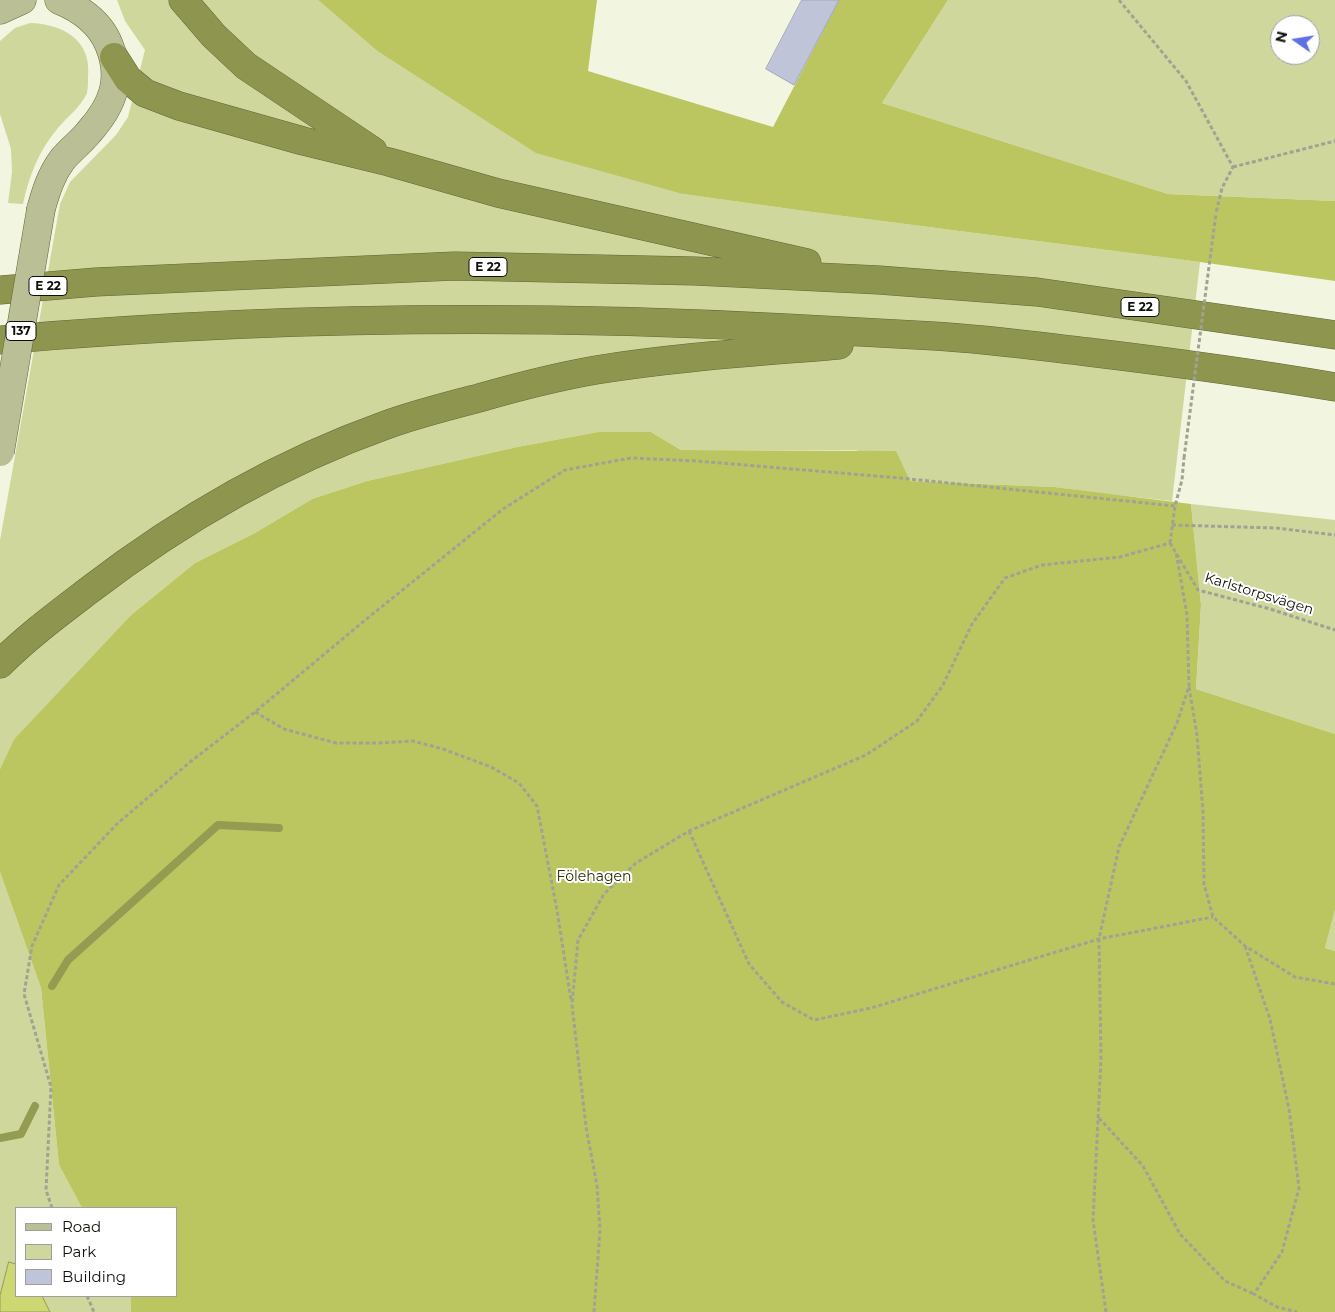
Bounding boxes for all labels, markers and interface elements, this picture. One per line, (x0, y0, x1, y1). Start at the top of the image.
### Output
north arrow (1270, 15, 1320, 65)
text: N (1271, 29, 1291, 44)
road number: E 22 (469, 258, 507, 276)
road number: E 22 (29, 276, 67, 296)
road number: E 22 (1121, 298, 1159, 316)
road number: 137 (6, 322, 36, 341)
street label: Karlstorpsvägen (1202, 569, 1316, 619)
park label: Fölehagen (557, 869, 631, 885)
legend (15, 1207, 178, 1297)
text: Road (62, 1217, 101, 1236)
text: Park (62, 1242, 96, 1261)
text: Building (62, 1267, 126, 1286)

